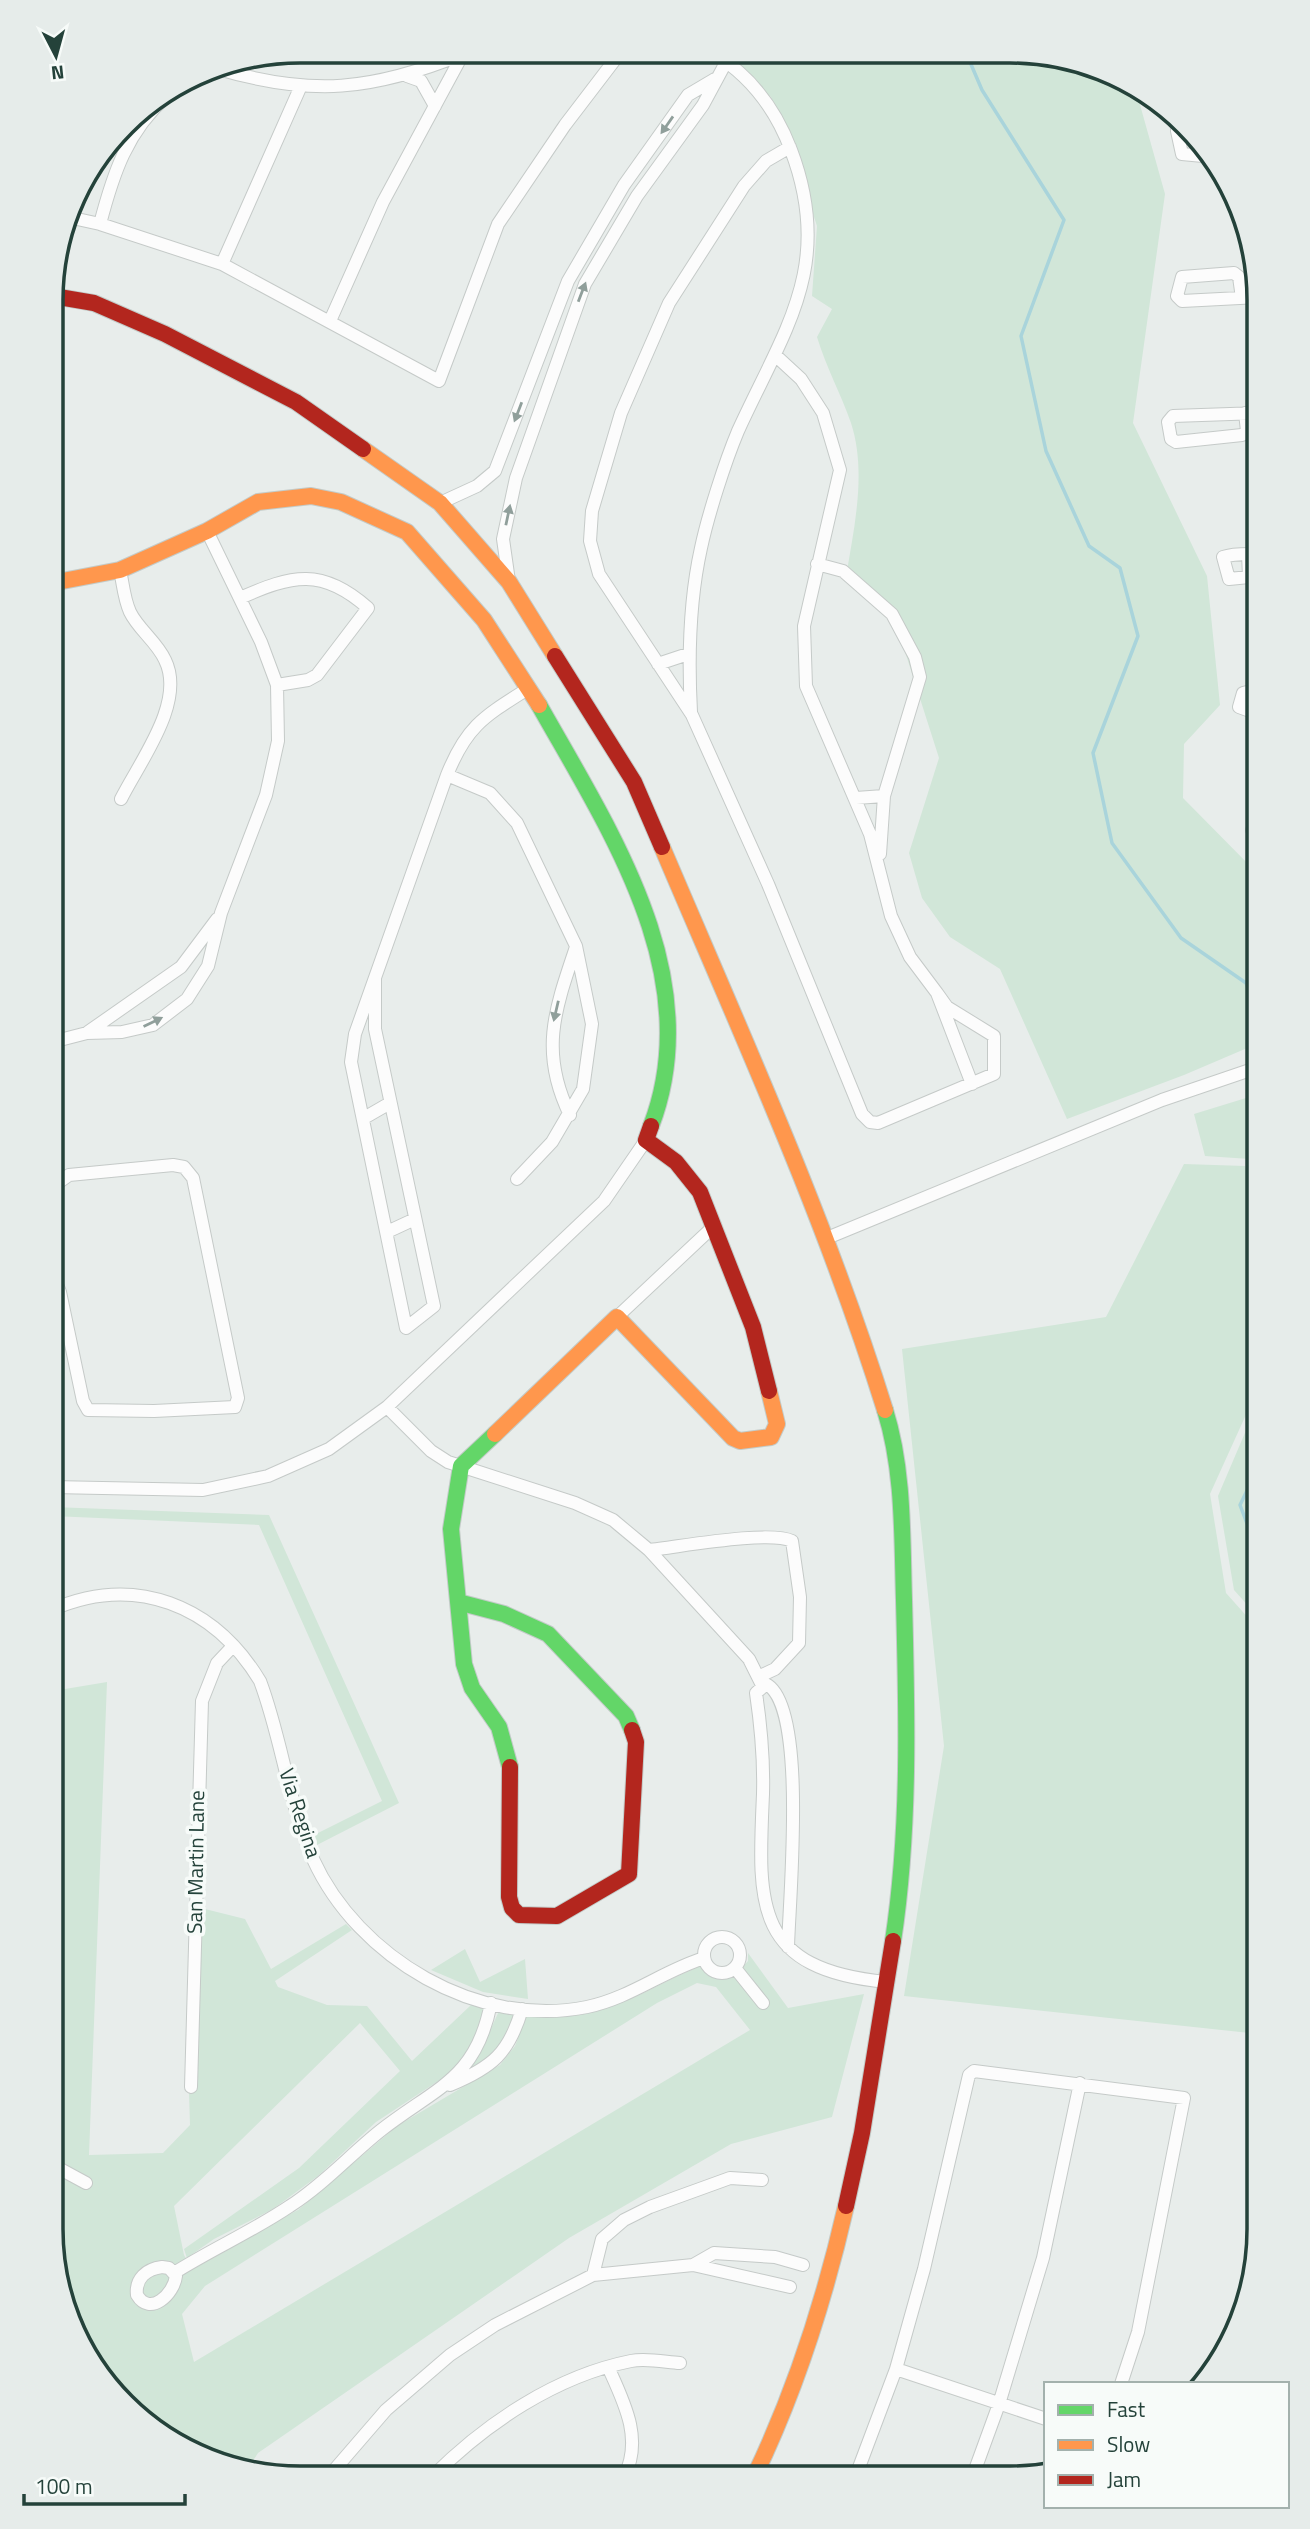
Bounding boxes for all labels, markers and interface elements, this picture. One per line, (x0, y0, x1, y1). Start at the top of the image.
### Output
north arrow (21, 21, 91, 91)
text: N (50, 58, 66, 89)
one-way arrow (660, 116, 674, 134)
one-way arrow (577, 282, 588, 303)
one-way arrow (512, 402, 523, 423)
one-way arrow (503, 504, 514, 526)
one-way arrow (550, 1000, 561, 1022)
one-way arrow (144, 1016, 164, 1028)
street label: Via Regina (271, 1764, 331, 1862)
street label: San Martin Lane (178, 1790, 212, 1934)
legend (1044, 2382, 1289, 2508)
text: Fast (1107, 2393, 1146, 2425)
text: Slow (1107, 2428, 1150, 2460)
scale bar (24, 2462, 186, 2506)
text: Jam (1107, 2463, 1141, 2495)
text: 100 m (35, 2470, 92, 2502)

